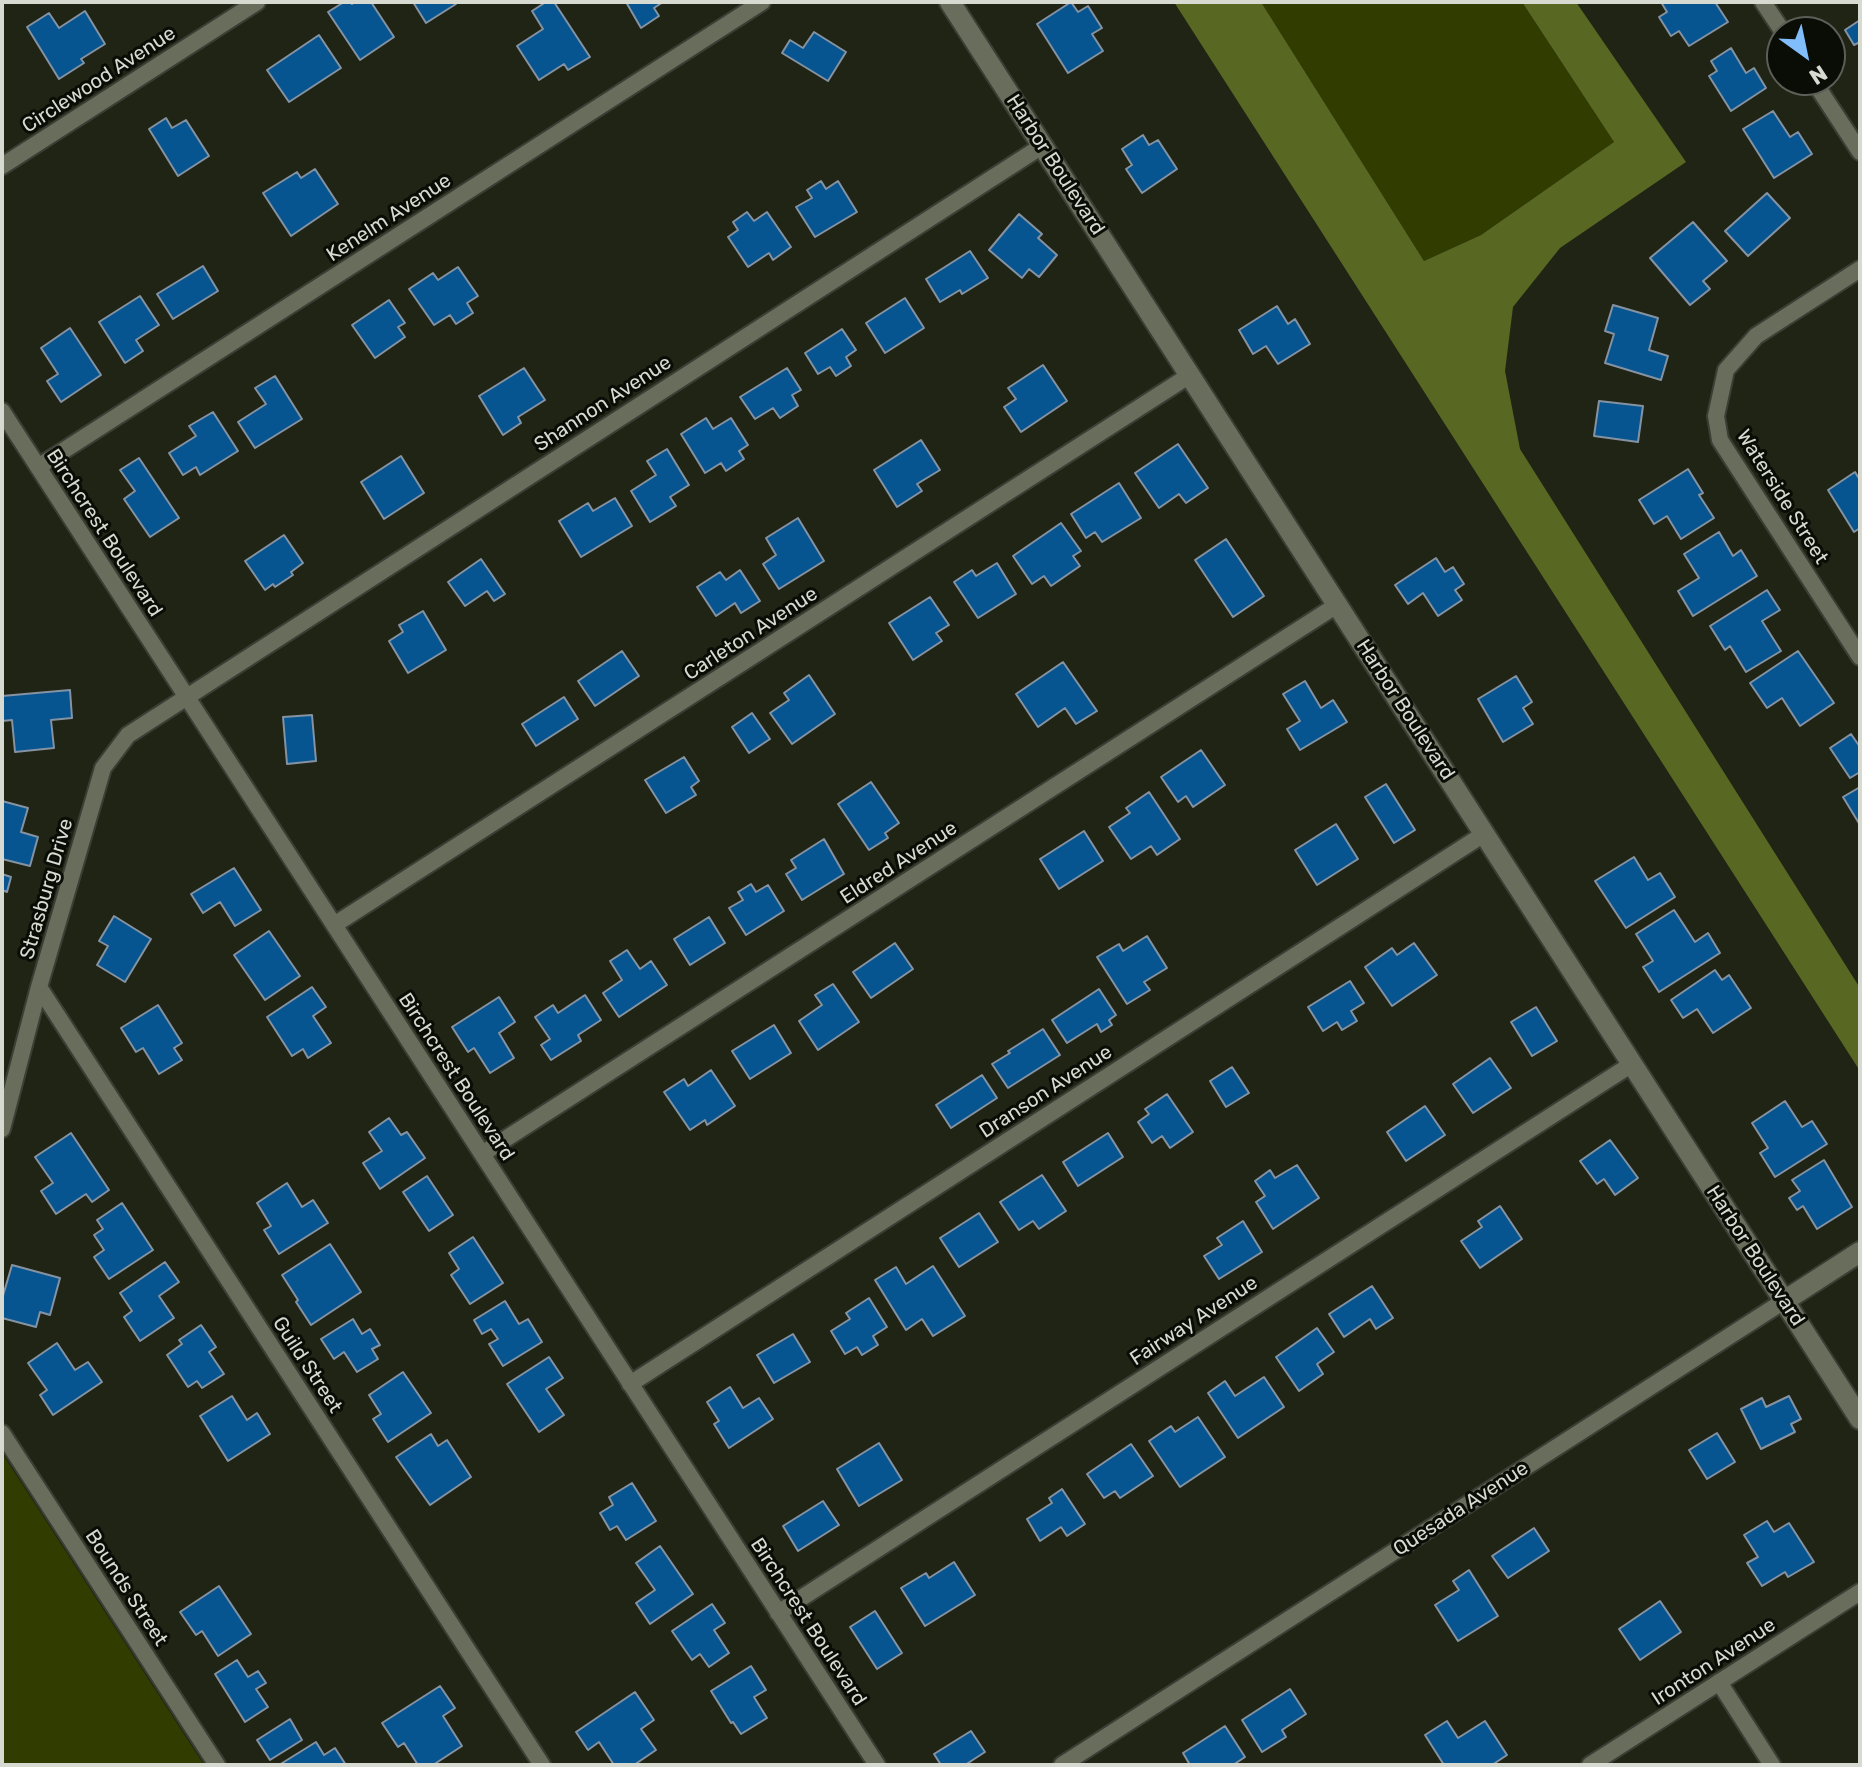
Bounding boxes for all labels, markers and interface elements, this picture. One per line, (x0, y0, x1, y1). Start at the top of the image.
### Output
north arrow (1766, 16, 1846, 96)
street label: Circlewood Avenue (18, 21, 180, 139)
text: N (1804, 59, 1832, 90)
street label: Harbor Boulevard (1001, 90, 1109, 240)
street label: Kenelm Avenue (322, 169, 456, 267)
street label: Shannon Avenue (530, 351, 676, 457)
street label: Waterside Street (1731, 425, 1833, 569)
street label: Birchcrest Boulevard (41, 445, 167, 621)
street label: Carleton Avenue (680, 582, 822, 686)
street label: Harbor Boulevard (1351, 635, 1459, 785)
street label: Strasburg Drive (15, 816, 79, 962)
street label: Eldred Avenue (836, 816, 962, 910)
street label: Birchcrest Boulevard (393, 989, 519, 1165)
street label: Dranson Avenue (975, 1040, 1117, 1144)
street label: Harbor Boulevard (1701, 1181, 1809, 1331)
street label: Fairway Avenue (1126, 1271, 1262, 1371)
street label: Guild Street (267, 1312, 347, 1418)
street label: Quesada Avenue (1389, 1456, 1533, 1562)
street label: Bounds Street (79, 1525, 173, 1651)
street label: Birchcrest Boulevard (745, 1534, 871, 1710)
street label: Ironton Avenue (1648, 1613, 1780, 1711)

